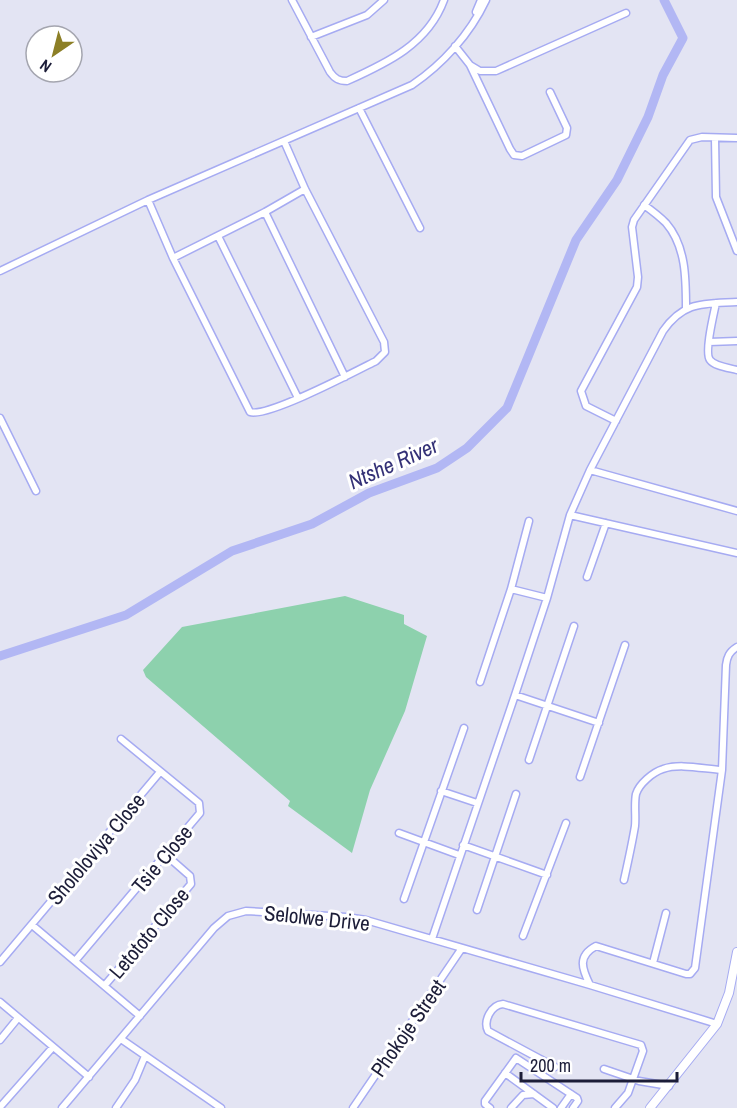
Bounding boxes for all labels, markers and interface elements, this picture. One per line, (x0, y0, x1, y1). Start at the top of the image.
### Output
north arrow (24, 24, 84, 84)
text: N (35, 55, 56, 78)
water label: Ntshe River (343, 430, 444, 496)
street label: Shololoviya Close (41, 787, 151, 911)
street label: Tsie Close (125, 819, 199, 899)
street label: Letototo Close (102, 881, 196, 985)
street label: Selolwe Drive (263, 898, 371, 938)
street label: Phokoje Street (364, 973, 452, 1083)
scale bar (521, 1045, 677, 1083)
text: 200 m (530, 1053, 571, 1078)

